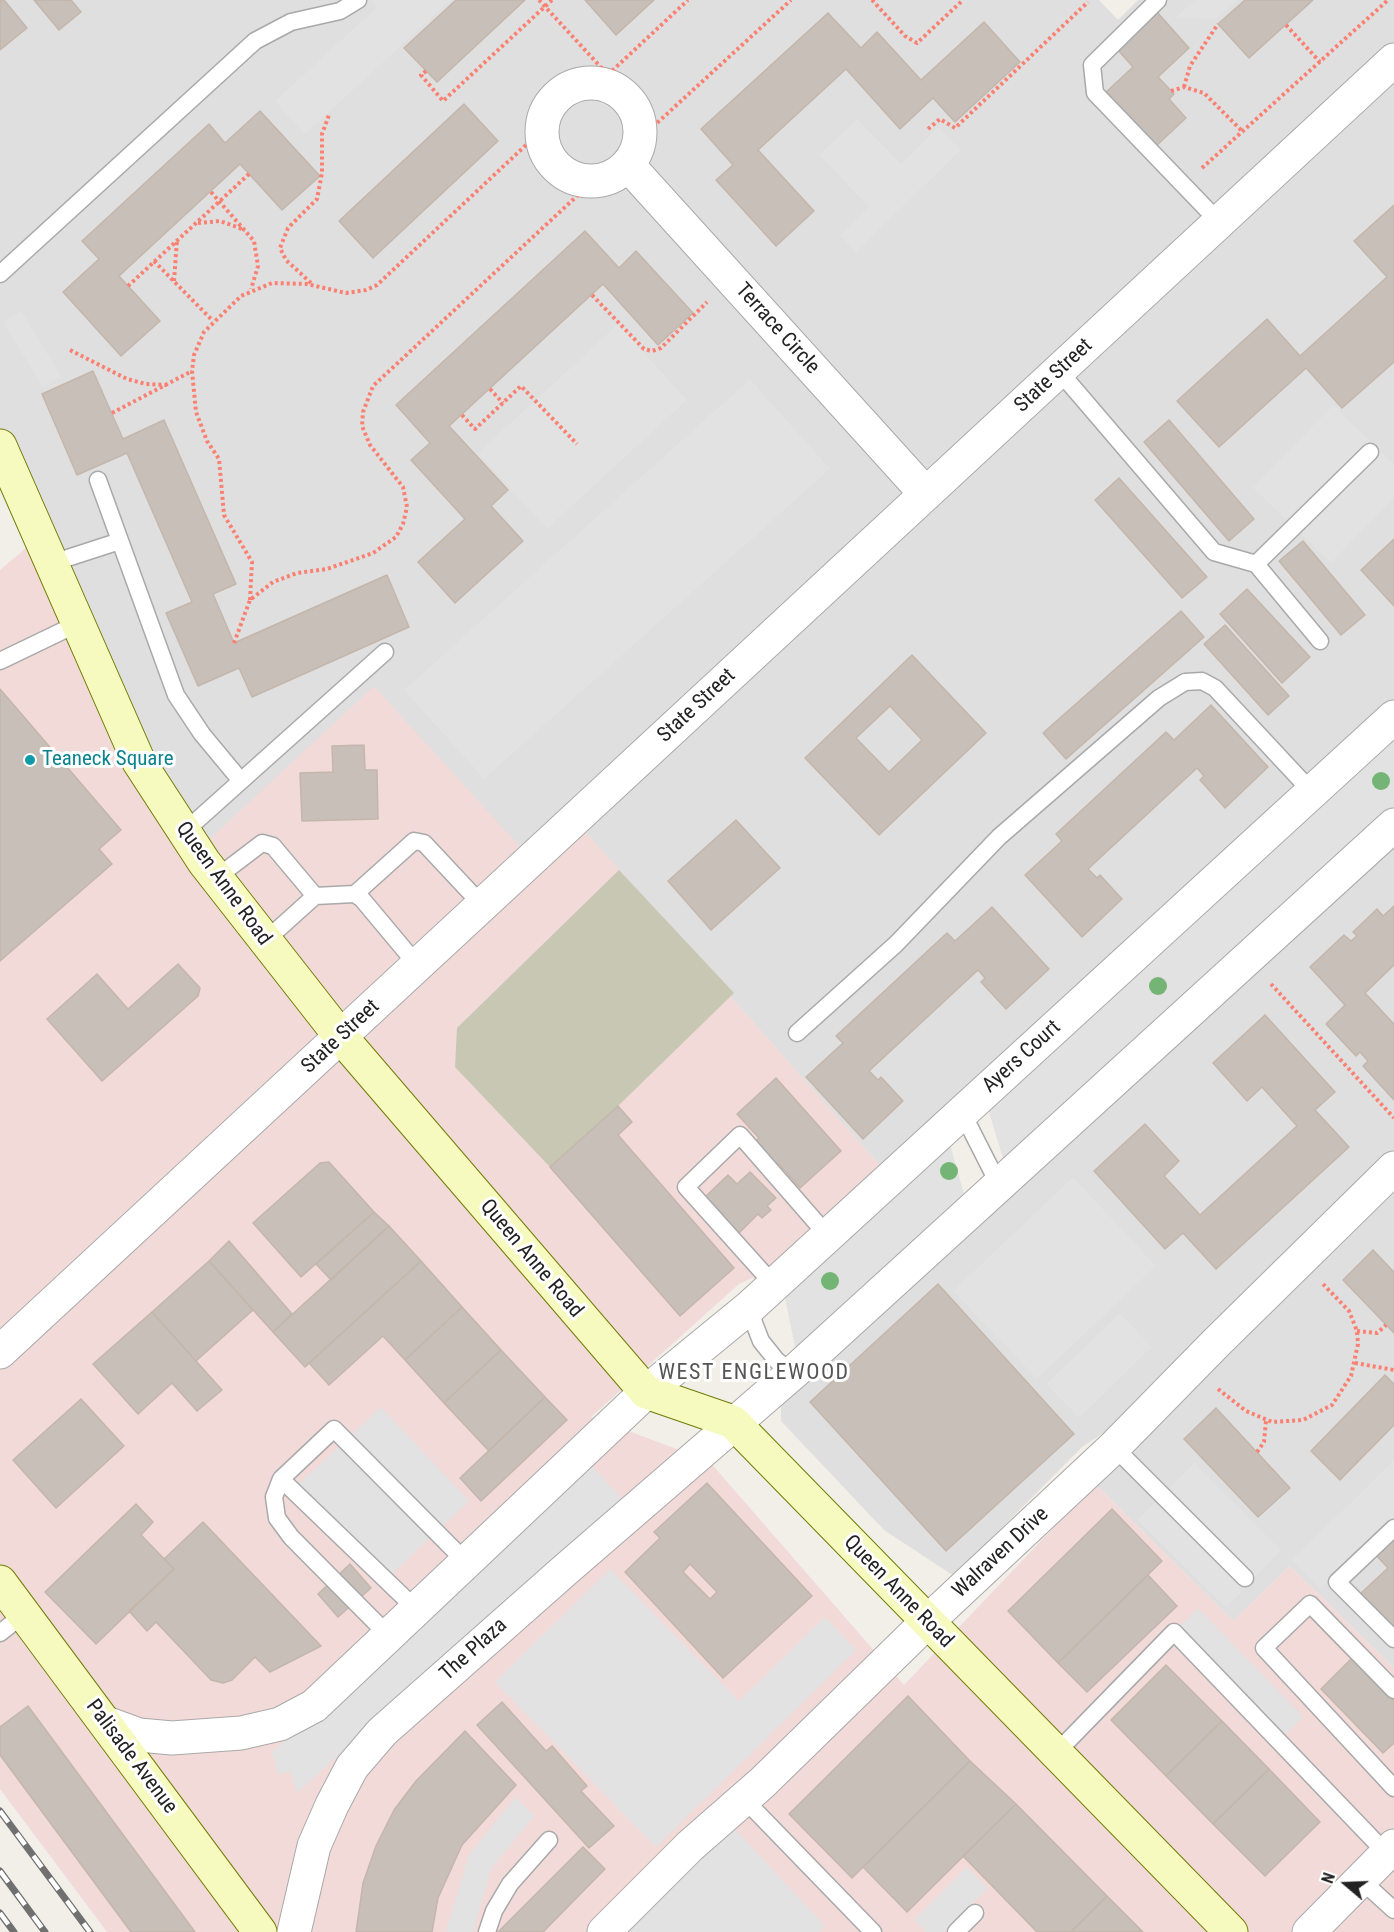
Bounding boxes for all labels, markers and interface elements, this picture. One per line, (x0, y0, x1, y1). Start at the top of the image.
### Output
street label: Terrace Circle (730, 278, 824, 380)
street label: State Street (1010, 334, 1098, 418)
street label: State Street (653, 664, 741, 748)
place label: Teaneck Square (42, 747, 173, 773)
marker: Teaneck Square (23, 753, 37, 767)
street label: Queen Anne Road (170, 817, 276, 951)
street label: State Street (297, 995, 385, 1079)
street label: Ayers Court (978, 1015, 1066, 1099)
street label: Queen Anne Road (474, 1195, 588, 1323)
district label: WEST ENGLEWOOD (658, 1360, 850, 1386)
street label: Walraven Drive (948, 1502, 1054, 1604)
street label: Queen Anne Road (838, 1530, 958, 1654)
street label: The Plaza (435, 1613, 513, 1687)
street label: Palisade Avenue (80, 1695, 182, 1819)
north arrow (1316, 1854, 1376, 1914)
text: N (1318, 1870, 1339, 1886)

